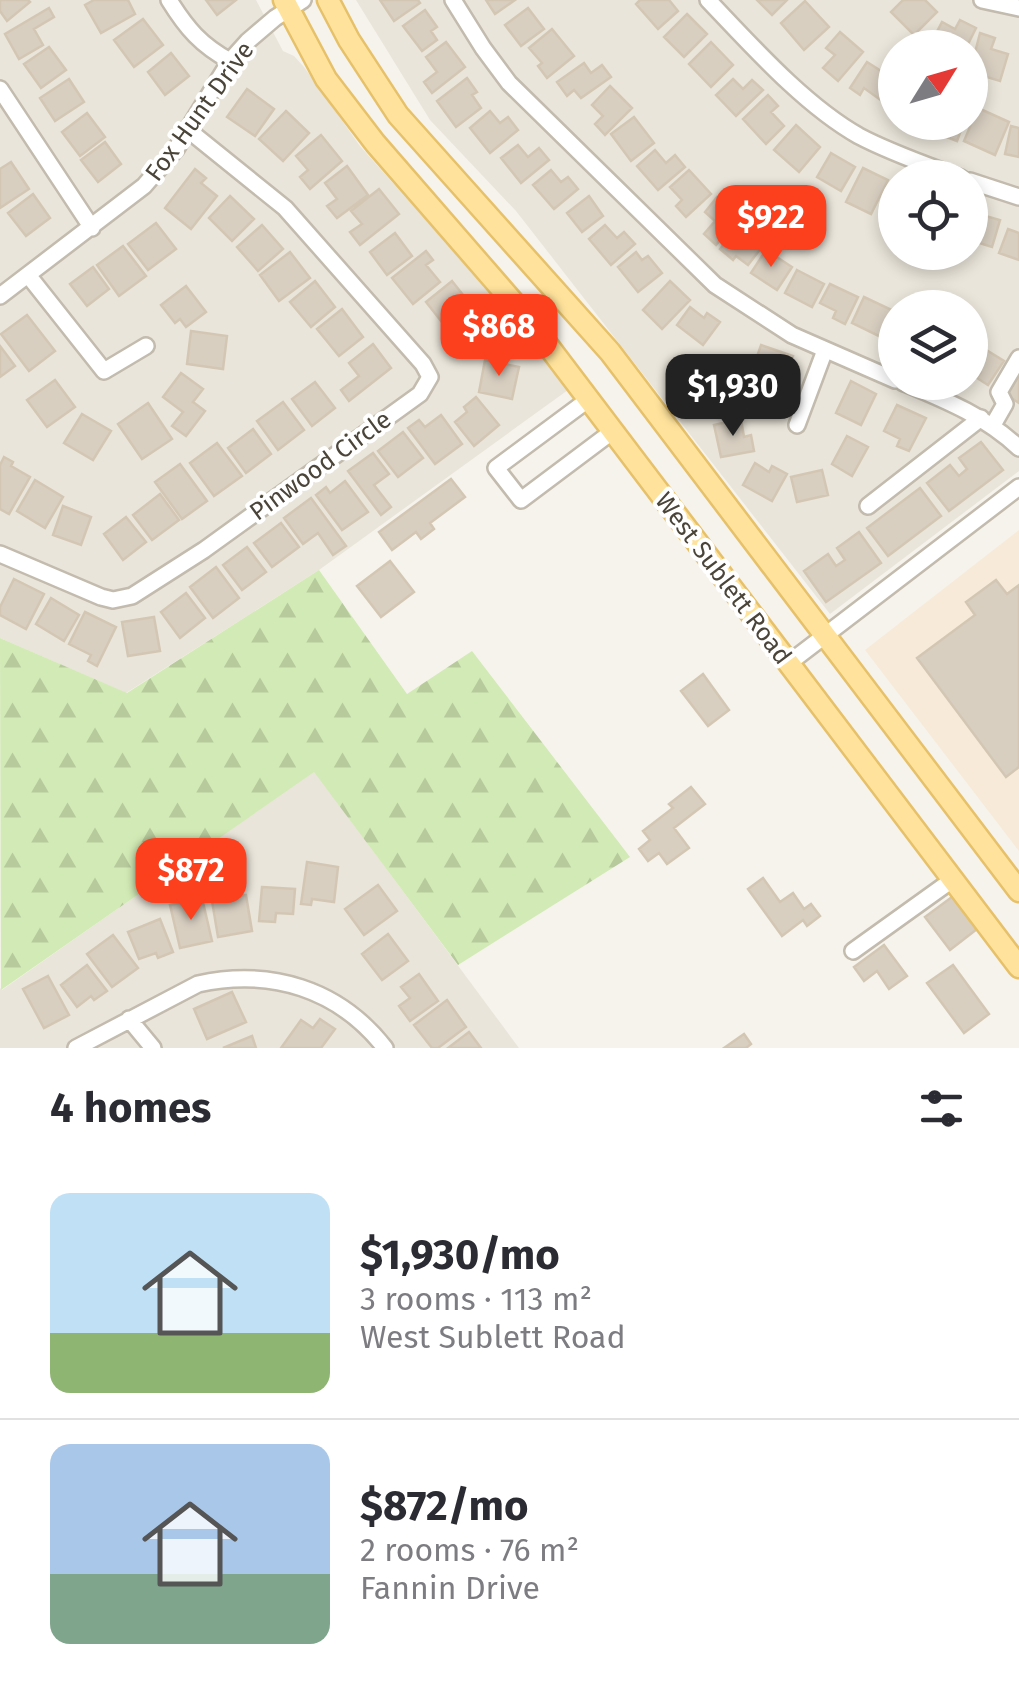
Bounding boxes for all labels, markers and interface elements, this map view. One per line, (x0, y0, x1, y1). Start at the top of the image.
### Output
north arrow (878, 30, 988, 140)
map controls (878, 30, 988, 400)
street label: Fox Hunt Drive (139, 36, 260, 187)
button: locate (878, 160, 988, 270)
pin: $922 (712, 185, 830, 270)
text: $922 (737, 198, 805, 236)
button: layers (878, 290, 988, 400)
pin: $868 (440, 294, 558, 379)
text: $868 (463, 307, 535, 345)
pin: $1,930 (652, 354, 814, 439)
text: $1,930 (688, 367, 778, 405)
street label: Pinwood Circle (244, 404, 397, 527)
street label: West Sublett Road (649, 487, 798, 670)
pin: $872 (132, 838, 250, 923)
text: $872 (158, 851, 224, 889)
icon: filters (914, 1081, 969, 1136)
text: 4 homes (50, 1083, 211, 1133)
text: $1,930/mo (360, 1230, 560, 1280)
icon: home (130, 1233, 250, 1353)
text: 3 rooms · 113 m² (360, 1280, 592, 1318)
text: West Sublett Road (360, 1318, 626, 1356)
text: $872/mo (360, 1481, 528, 1531)
icon: home (130, 1484, 250, 1604)
text: 2 rooms · 76 m² (360, 1531, 579, 1569)
text: Fannin Drive (360, 1569, 540, 1607)

